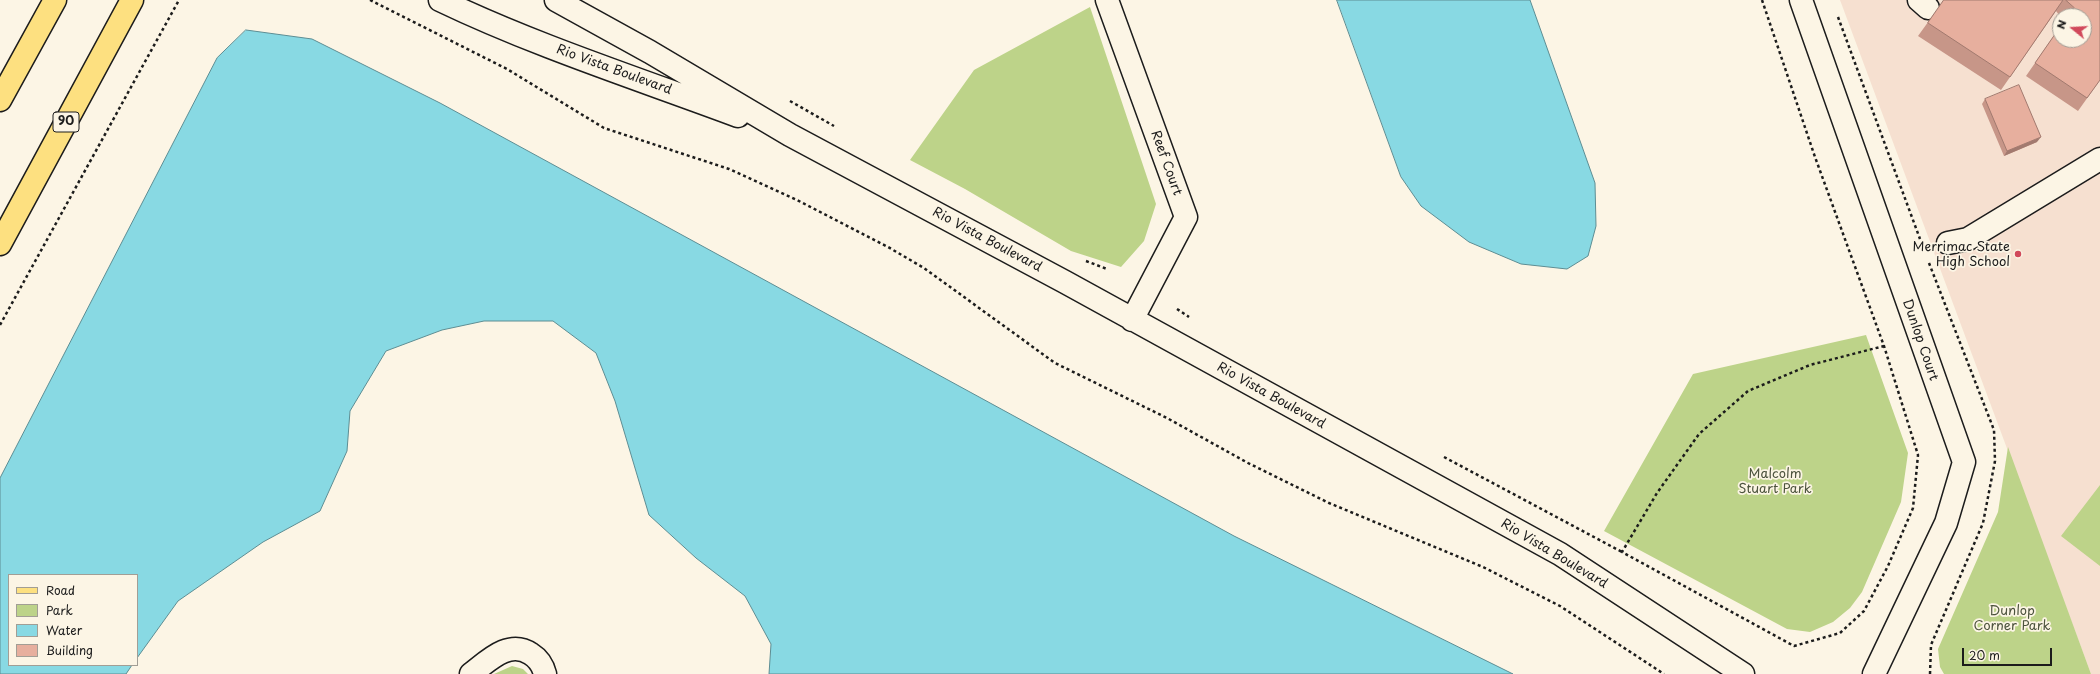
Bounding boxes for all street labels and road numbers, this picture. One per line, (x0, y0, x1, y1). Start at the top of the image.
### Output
street label: Rio Vista Boulevard (554, 42, 674, 98)
road number: 90 (53, 112, 79, 132)
street label: Reef Court (1147, 128, 1185, 198)
street label: Rio Vista Boulevard (930, 204, 1044, 276)
street label: Dunlop Court (1899, 297, 1941, 383)
street label: Rio Vista Boulevard (1214, 360, 1328, 432)
street label: Rio Vista Boulevard (1498, 516, 1610, 592)

